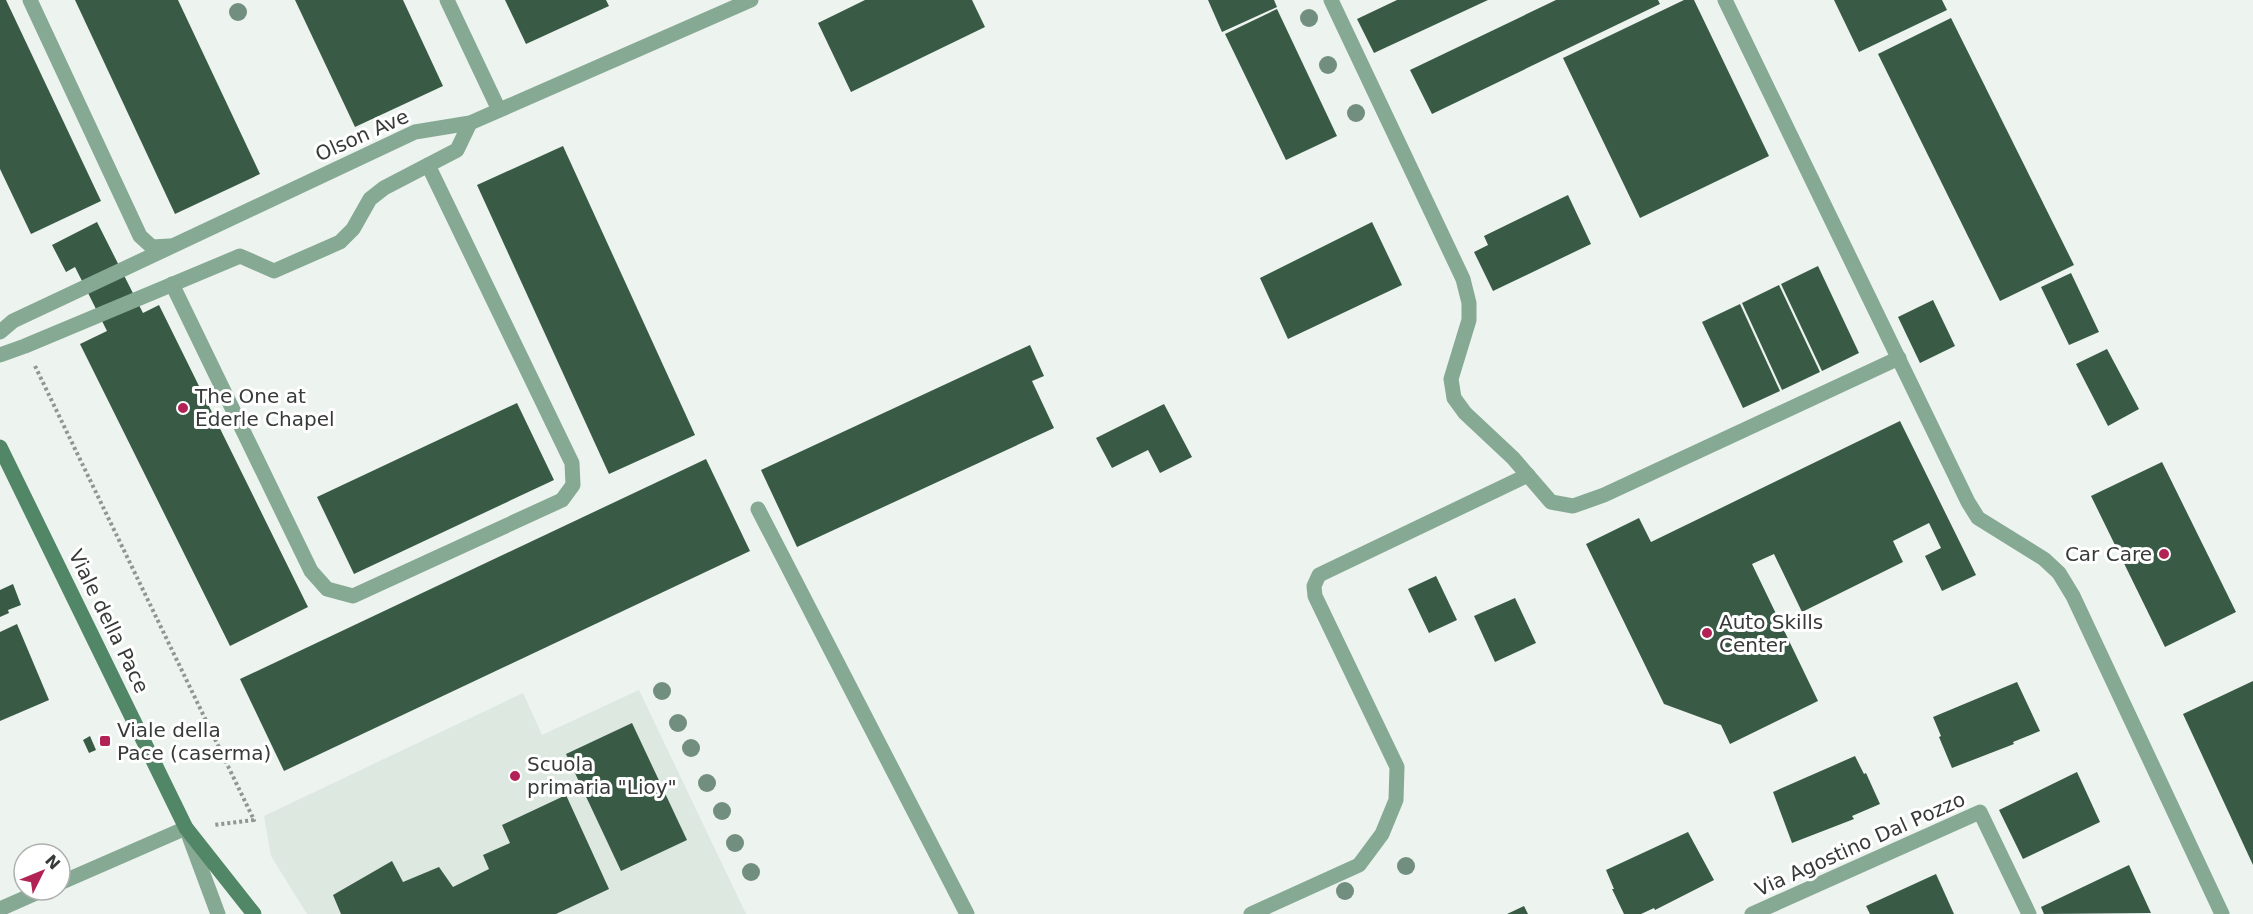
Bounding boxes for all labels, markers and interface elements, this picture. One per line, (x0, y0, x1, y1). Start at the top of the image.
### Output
street label: Olson Ave (312, 104, 412, 166)
place label: The One at Ederle Chapel (194, 384, 335, 431)
marker: The One at Ederle Chapel (176, 401, 190, 415)
place label: Car Care (2065, 542, 2152, 566)
street label: Viale della Pace (64, 545, 154, 697)
marker: Car Care (2157, 547, 2171, 561)
place label: Auto Skills Center (1719, 610, 1823, 657)
marker: Auto Skills Center (1700, 626, 1714, 640)
place label: Viale della Pace (caserma) (117, 718, 271, 765)
marker: Viale della Pace (caserma) (98, 734, 112, 748)
place label: Scuola primaria "Lioy" (527, 752, 677, 799)
marker: Scuola primaria "Lioy" (508, 769, 522, 783)
street label: Via Agostino Dal Pozzo (1751, 787, 1969, 901)
north arrow (12, 842, 72, 902)
text: N (41, 851, 64, 873)

